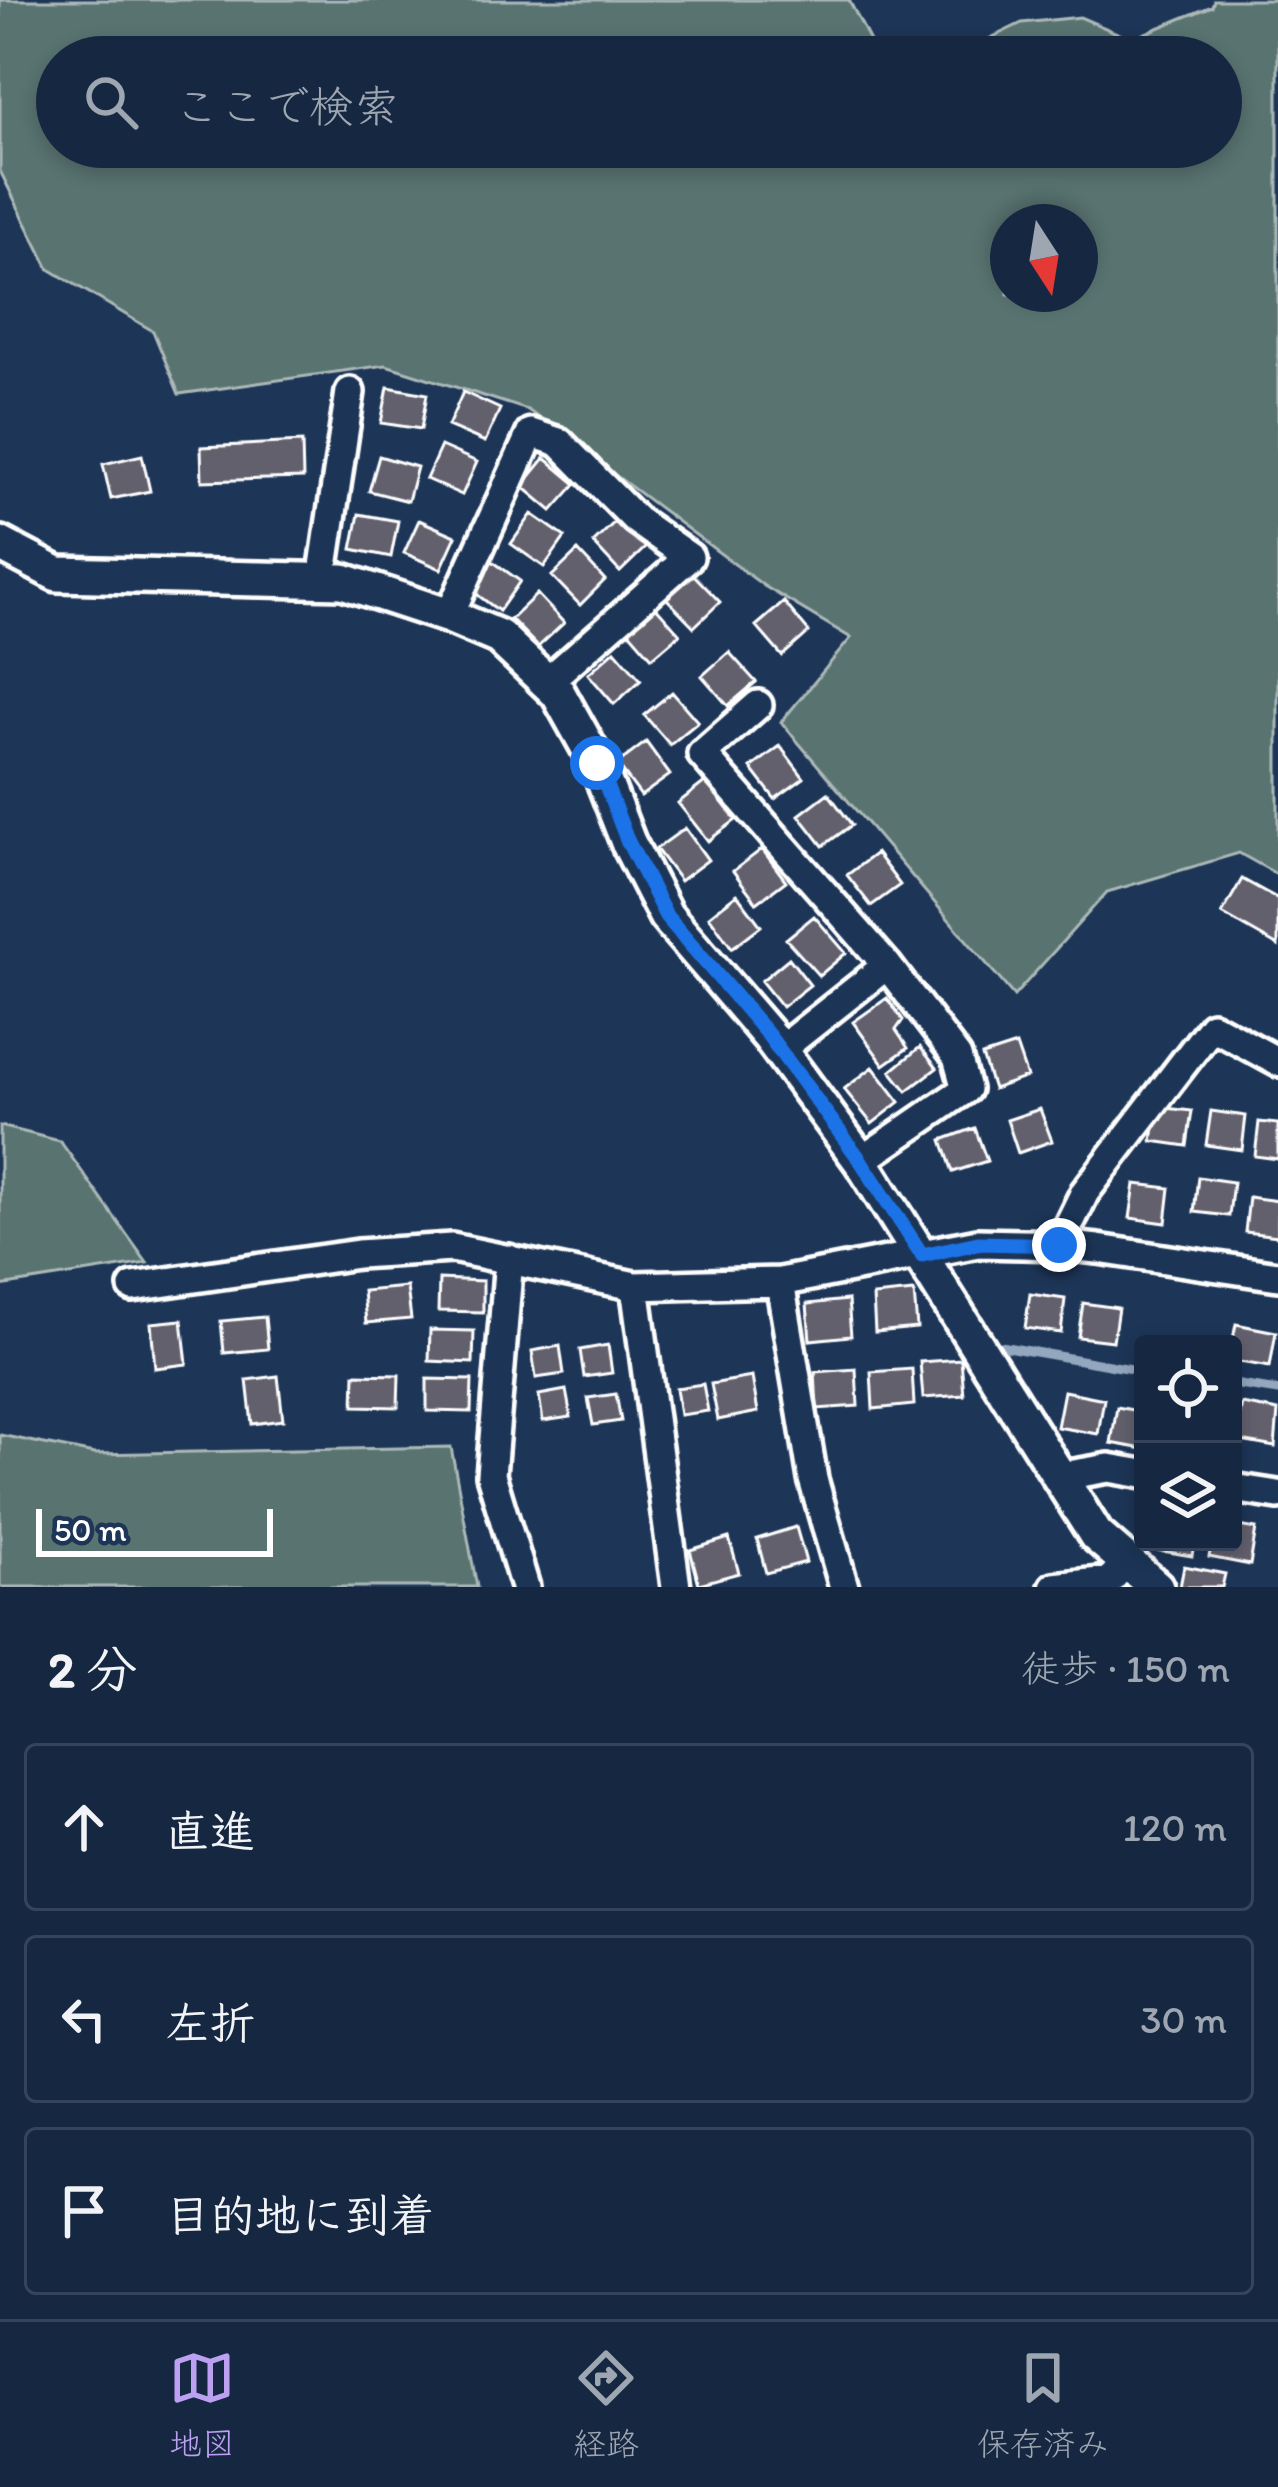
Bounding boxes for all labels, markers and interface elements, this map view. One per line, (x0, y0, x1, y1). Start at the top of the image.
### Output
search box (36, 36, 1242, 168)
icon: search (78, 69, 144, 135)
text: ここで検索 (174, 79, 399, 133)
north arrow (990, 204, 1098, 312)
route start (570, 736, 624, 790)
route end (1032, 1218, 1086, 1272)
map controls (1134, 1335, 1242, 1551)
button: locate (1134, 1335, 1242, 1443)
button: layers (1134, 1443, 1242, 1551)
scale bar (36, 1503, 273, 1556)
text: 50 m (54, 1510, 127, 1549)
text: 2 分 (48, 1639, 137, 1700)
text: 徒歩 · 150 m (1021, 1645, 1230, 1692)
icon: ahead (51, 1794, 117, 1860)
text: 直進 (165, 1804, 255, 1858)
text: 120 m (1123, 1804, 1227, 1851)
icon: left (51, 1986, 117, 2052)
text: 左折 (165, 1996, 255, 2050)
text: 30 m (1140, 1996, 1227, 2043)
icon: arrive (51, 2178, 117, 2244)
text: 目的地に到着 (165, 2188, 435, 2242)
tab: 地図 (169, 2345, 235, 2465)
tab: 経路 (573, 2345, 639, 2465)
tab: 保存済み (977, 2345, 1109, 2465)

